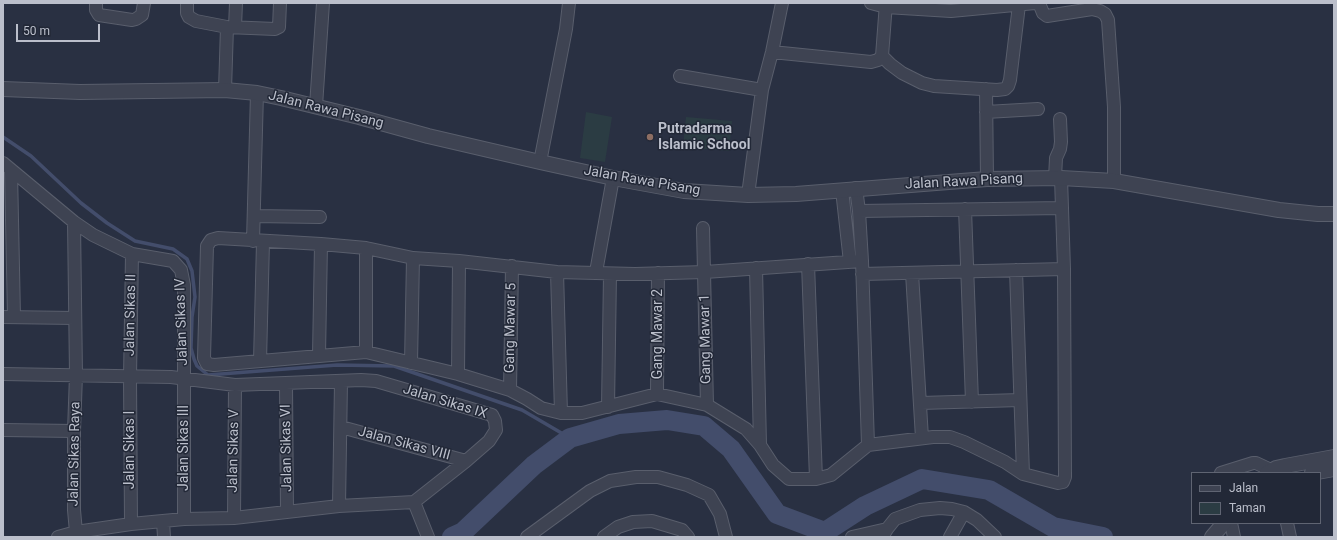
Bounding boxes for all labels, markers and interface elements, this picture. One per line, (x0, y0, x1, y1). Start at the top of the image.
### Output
scale bar (18, 16, 102, 42)
text: 50 m (23, 24, 50, 38)
street label: Jalan Rawa Pisang (267, 88, 385, 132)
place label: Putradarma Islamic School (658, 121, 750, 154)
marker: Putradarma Islamic School (645, 132, 655, 142)
street label: Jalan Rawa Pisang (582, 162, 702, 200)
street label: Jalan Rawa Pisang (905, 171, 1023, 193)
street label: Jalan Sikas II (122, 274, 140, 356)
street label: Jalan Sikas IV (172, 278, 192, 366)
street label: Gang Mawar 5 (502, 283, 520, 373)
street label: Gang Mawar 2 (650, 289, 666, 379)
street label: Gang Mawar 1 (697, 294, 715, 384)
street label: Jalan Sikas IX (401, 381, 489, 423)
street label: Jalan Sikas Raya (66, 401, 84, 507)
street label: Jalan Sikas VI (278, 404, 296, 492)
street label: Jalan Sikas III (176, 405, 192, 491)
street label: Jalan Sikas V (225, 409, 243, 493)
street label: Jalan Sikas I (122, 411, 138, 489)
street label: Jalan Sikas VIII (356, 424, 452, 464)
legend (1191, 472, 1321, 524)
text: Jalan (1229, 481, 1258, 495)
text: Taman (1229, 501, 1266, 515)

